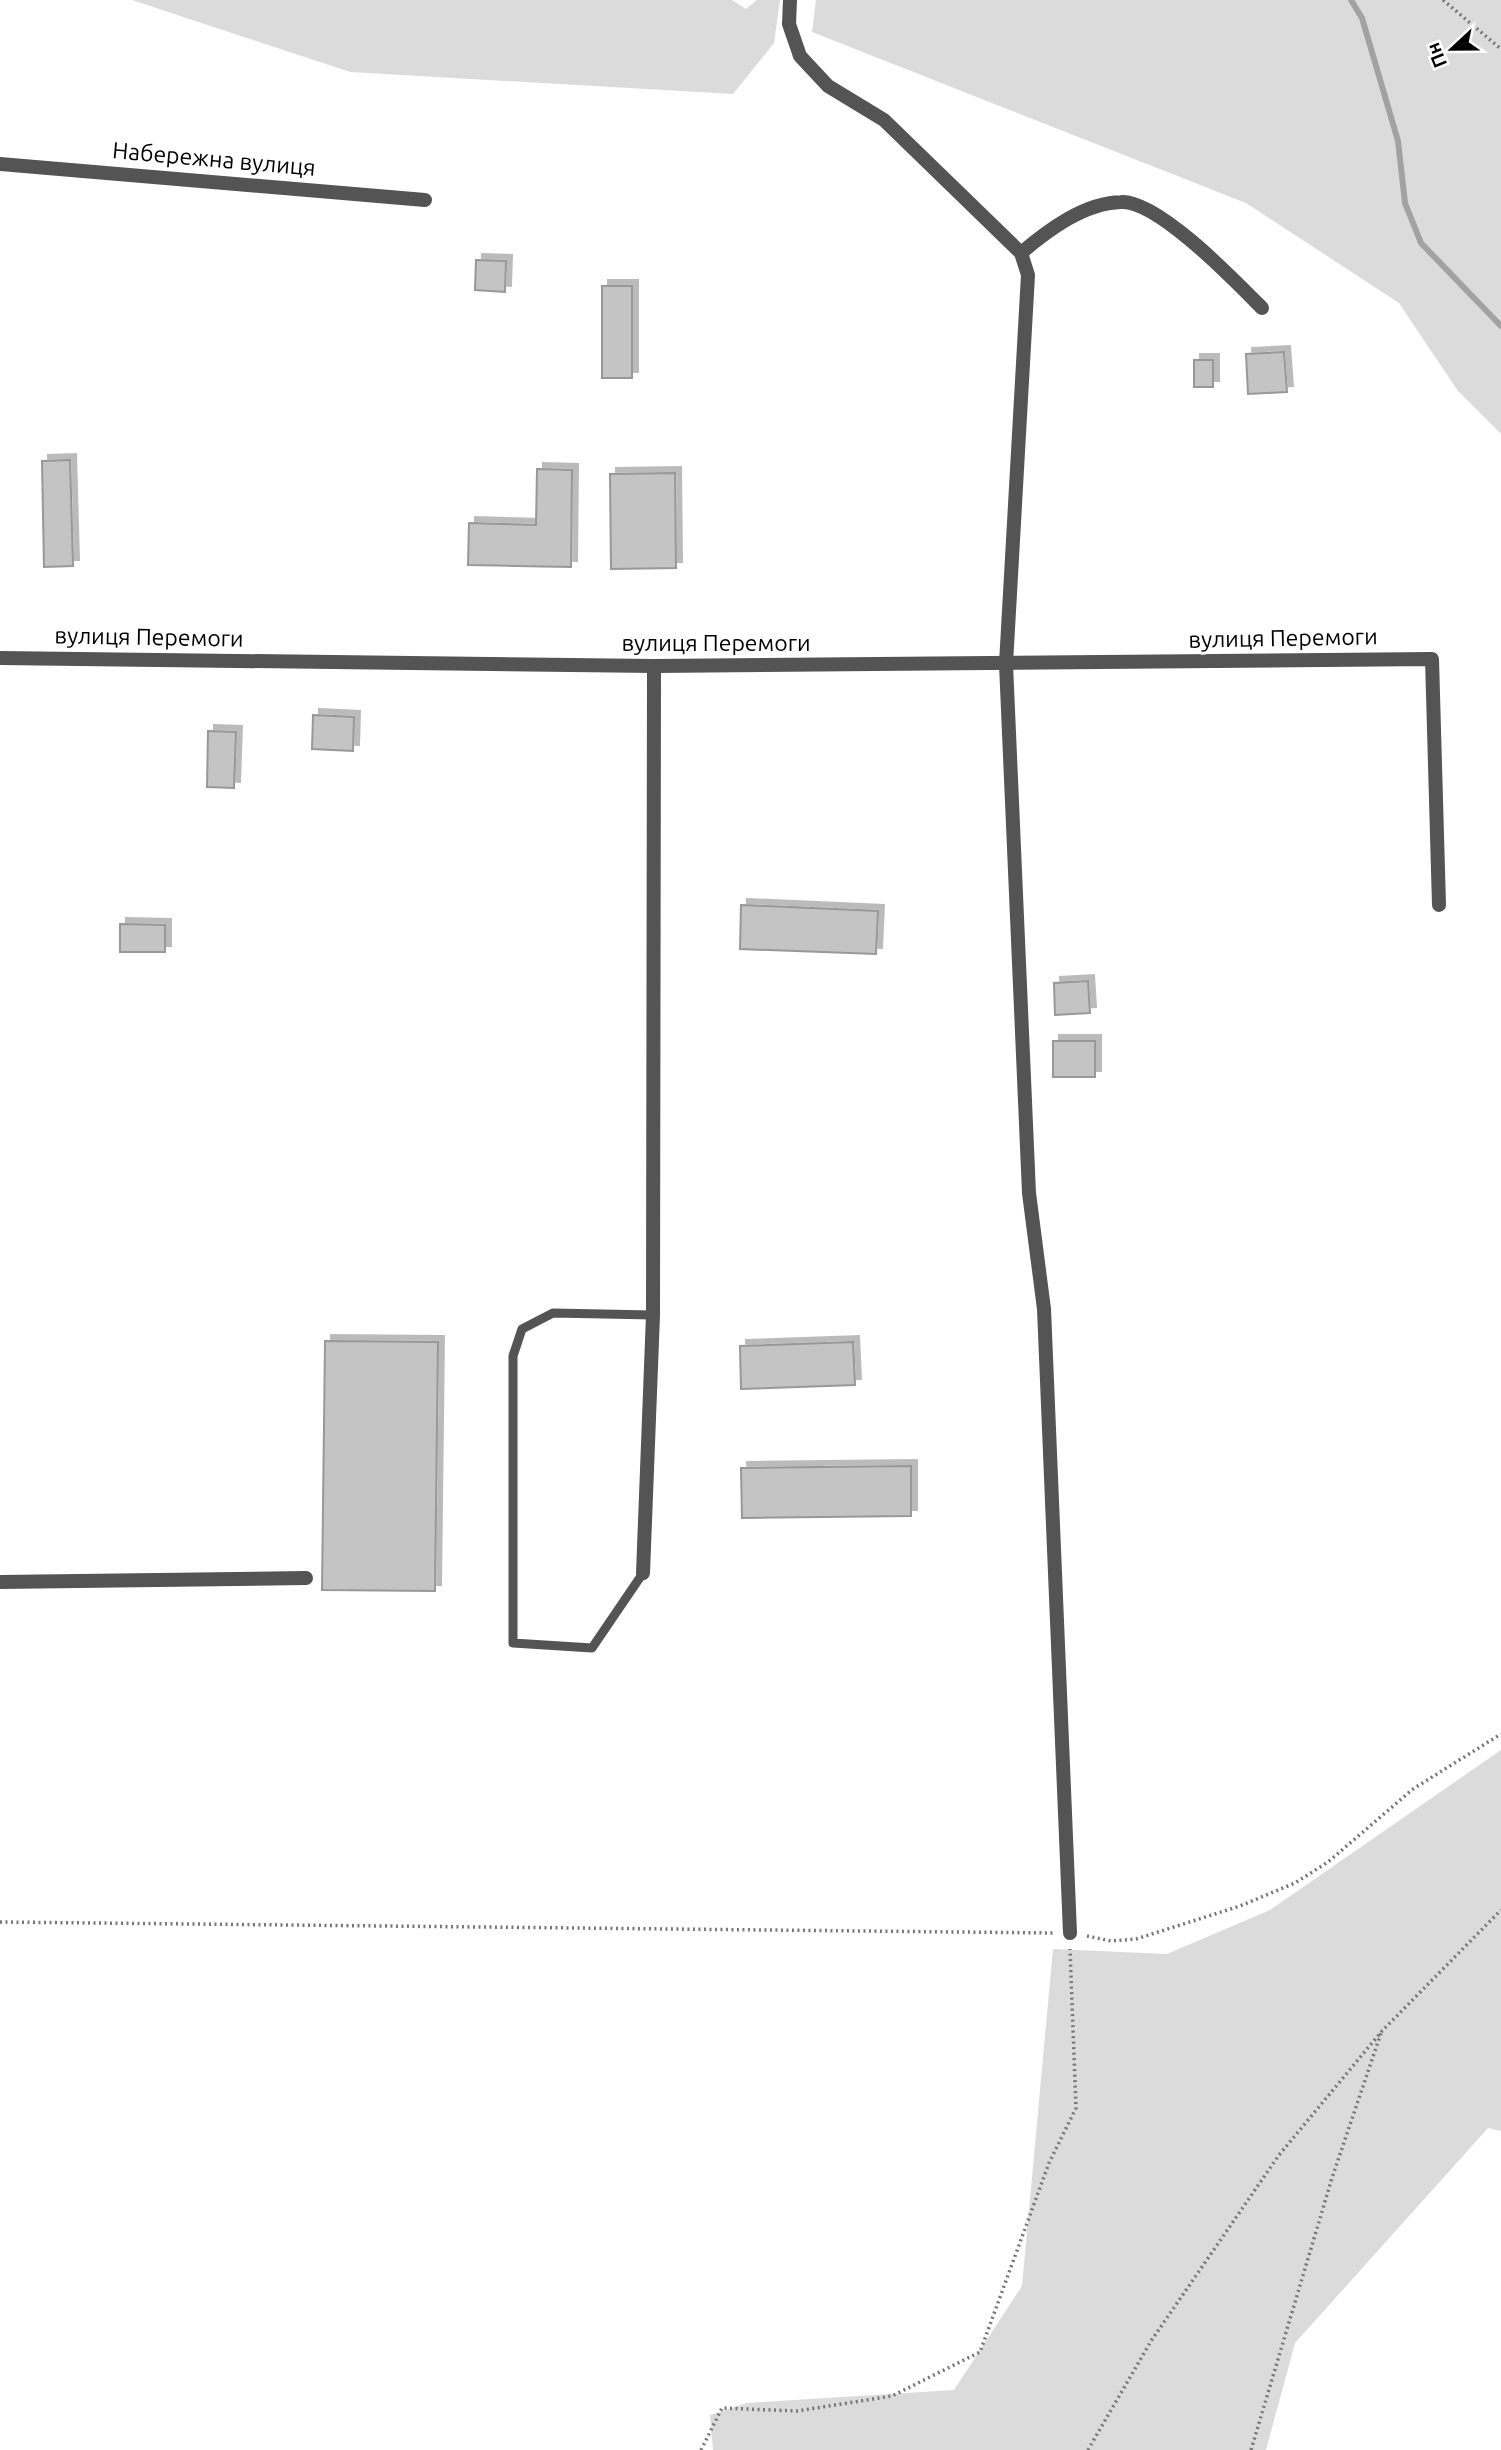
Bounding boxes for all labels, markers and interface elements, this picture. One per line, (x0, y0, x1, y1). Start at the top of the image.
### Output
north arrow (1417, 14, 1487, 84)
text: Пн (1421, 40, 1451, 71)
street label: Набережна вулиця (111, 137, 317, 180)
street label: вулиця Перемоги (54, 622, 244, 651)
street label: вулиця Перемоги (1188, 623, 1378, 652)
street label: вулиця Перемоги (621, 630, 811, 655)

